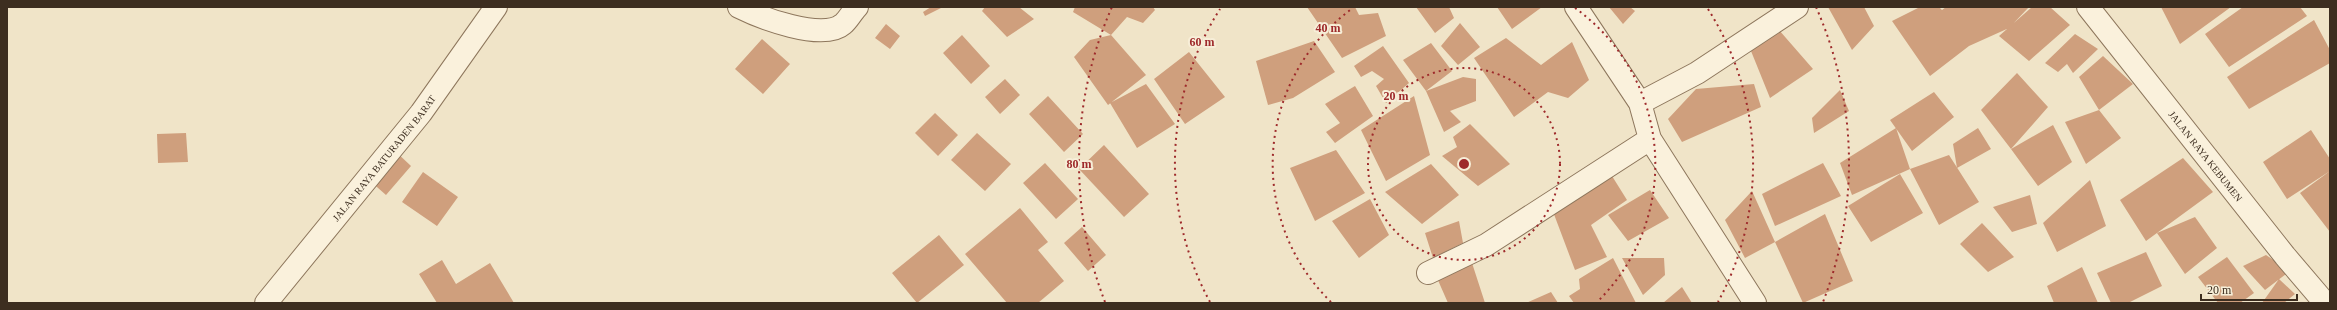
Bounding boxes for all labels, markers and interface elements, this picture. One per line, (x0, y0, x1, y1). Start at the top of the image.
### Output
text: 40 m (1316, 21, 1341, 35)
text: 60 m (1190, 35, 1215, 49)
text: 20 m (1384, 89, 1409, 103)
street label: JALAN RAYA BATURADEN BARAT (330, 93, 438, 223)
street label: JALAN RAYA KEBUMEN (2166, 109, 2245, 204)
text: 80 m (1067, 157, 1092, 171)
centre of rings (1457, 157, 1471, 171)
scale bar (2201, 276, 2297, 302)
text: 20 m (2207, 283, 2232, 297)

